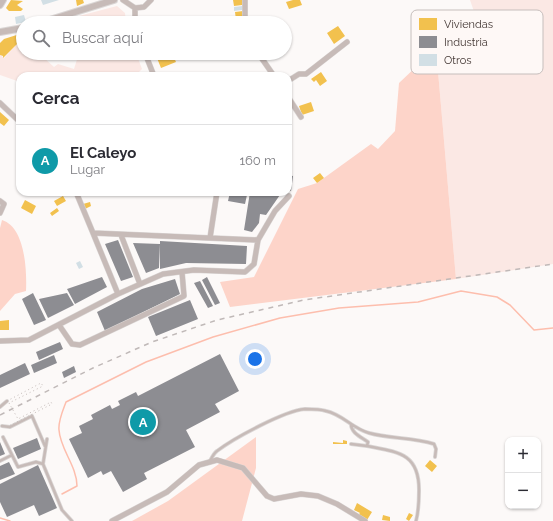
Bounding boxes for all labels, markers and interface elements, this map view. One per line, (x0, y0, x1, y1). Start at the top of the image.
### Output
legend (411, 10, 543, 74)
search box (16, 16, 292, 60)
text: Viviendas (444, 18, 493, 31)
icon: search (30, 27, 52, 49)
text: Buscar aquí (62, 29, 143, 47)
text: Industria (444, 36, 488, 49)
text: Otros (444, 54, 472, 67)
text: Cerca (32, 88, 80, 108)
text: El Caleyo (70, 144, 136, 162)
text: A (41, 153, 49, 168)
text: 160 m (239, 153, 276, 168)
text: Lugar (70, 162, 105, 177)
your location (245, 349, 265, 369)
pin: A (130, 407, 156, 437)
map controls (505, 437, 541, 509)
button: + (505, 437, 541, 473)
button: − (505, 473, 541, 509)

